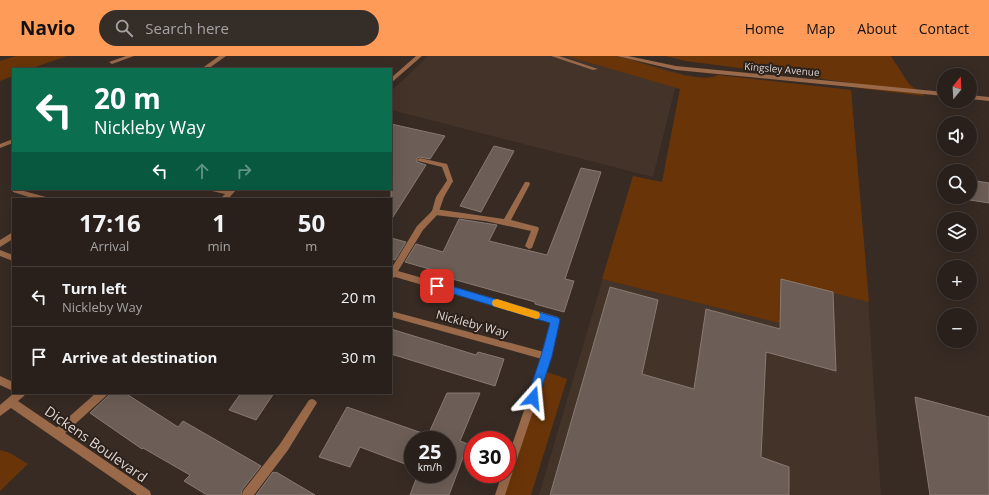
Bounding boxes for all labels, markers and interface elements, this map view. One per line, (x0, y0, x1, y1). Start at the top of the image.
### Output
search box (99, 10, 379, 46)
text: Navio (20, 15, 75, 41)
icon: search (113, 17, 135, 39)
text: Search here (145, 18, 229, 38)
text: Home (745, 19, 784, 38)
text: Map (806, 19, 835, 38)
text: About (857, 19, 897, 38)
text: Contact (919, 19, 969, 38)
street label: Kingsley Avenue (744, 59, 821, 79)
north arrow (937, 68, 977, 108)
map controls (937, 68, 977, 348)
text: 20 m (94, 79, 161, 117)
icon: left (28, 84, 80, 136)
text: Nickleby Way (94, 115, 205, 139)
button: sound (937, 116, 977, 156)
icon: left (149, 160, 171, 182)
icon: ahead (191, 160, 213, 182)
icon: right (233, 160, 255, 182)
button: search (937, 164, 977, 204)
text: 17:16 (79, 206, 141, 239)
text: 1 (212, 206, 226, 239)
text: 50 (298, 206, 325, 239)
button: layers (937, 212, 977, 252)
text: Arrival (90, 237, 129, 255)
text: min (207, 237, 231, 255)
text: m (305, 237, 317, 255)
button: + (937, 260, 977, 300)
pin (420, 269, 454, 303)
icon: arrive (426, 275, 448, 297)
text: Turn left (62, 278, 127, 298)
icon: left (28, 286, 50, 308)
text: 20 m (341, 287, 376, 307)
text: Nickleby Way (62, 298, 142, 316)
street label: Nickleby Way (434, 306, 511, 342)
button: − (937, 308, 977, 348)
icon: arrive (28, 346, 50, 368)
text: Arrive at destination (62, 347, 217, 367)
text: 30 m (341, 347, 376, 367)
position arrow (512, 377, 554, 419)
street label: Dickens Boulevard (41, 401, 151, 486)
speed limit sign: 30 (464, 431, 516, 483)
text: 25 (419, 438, 441, 465)
text: km/h (418, 460, 442, 474)

